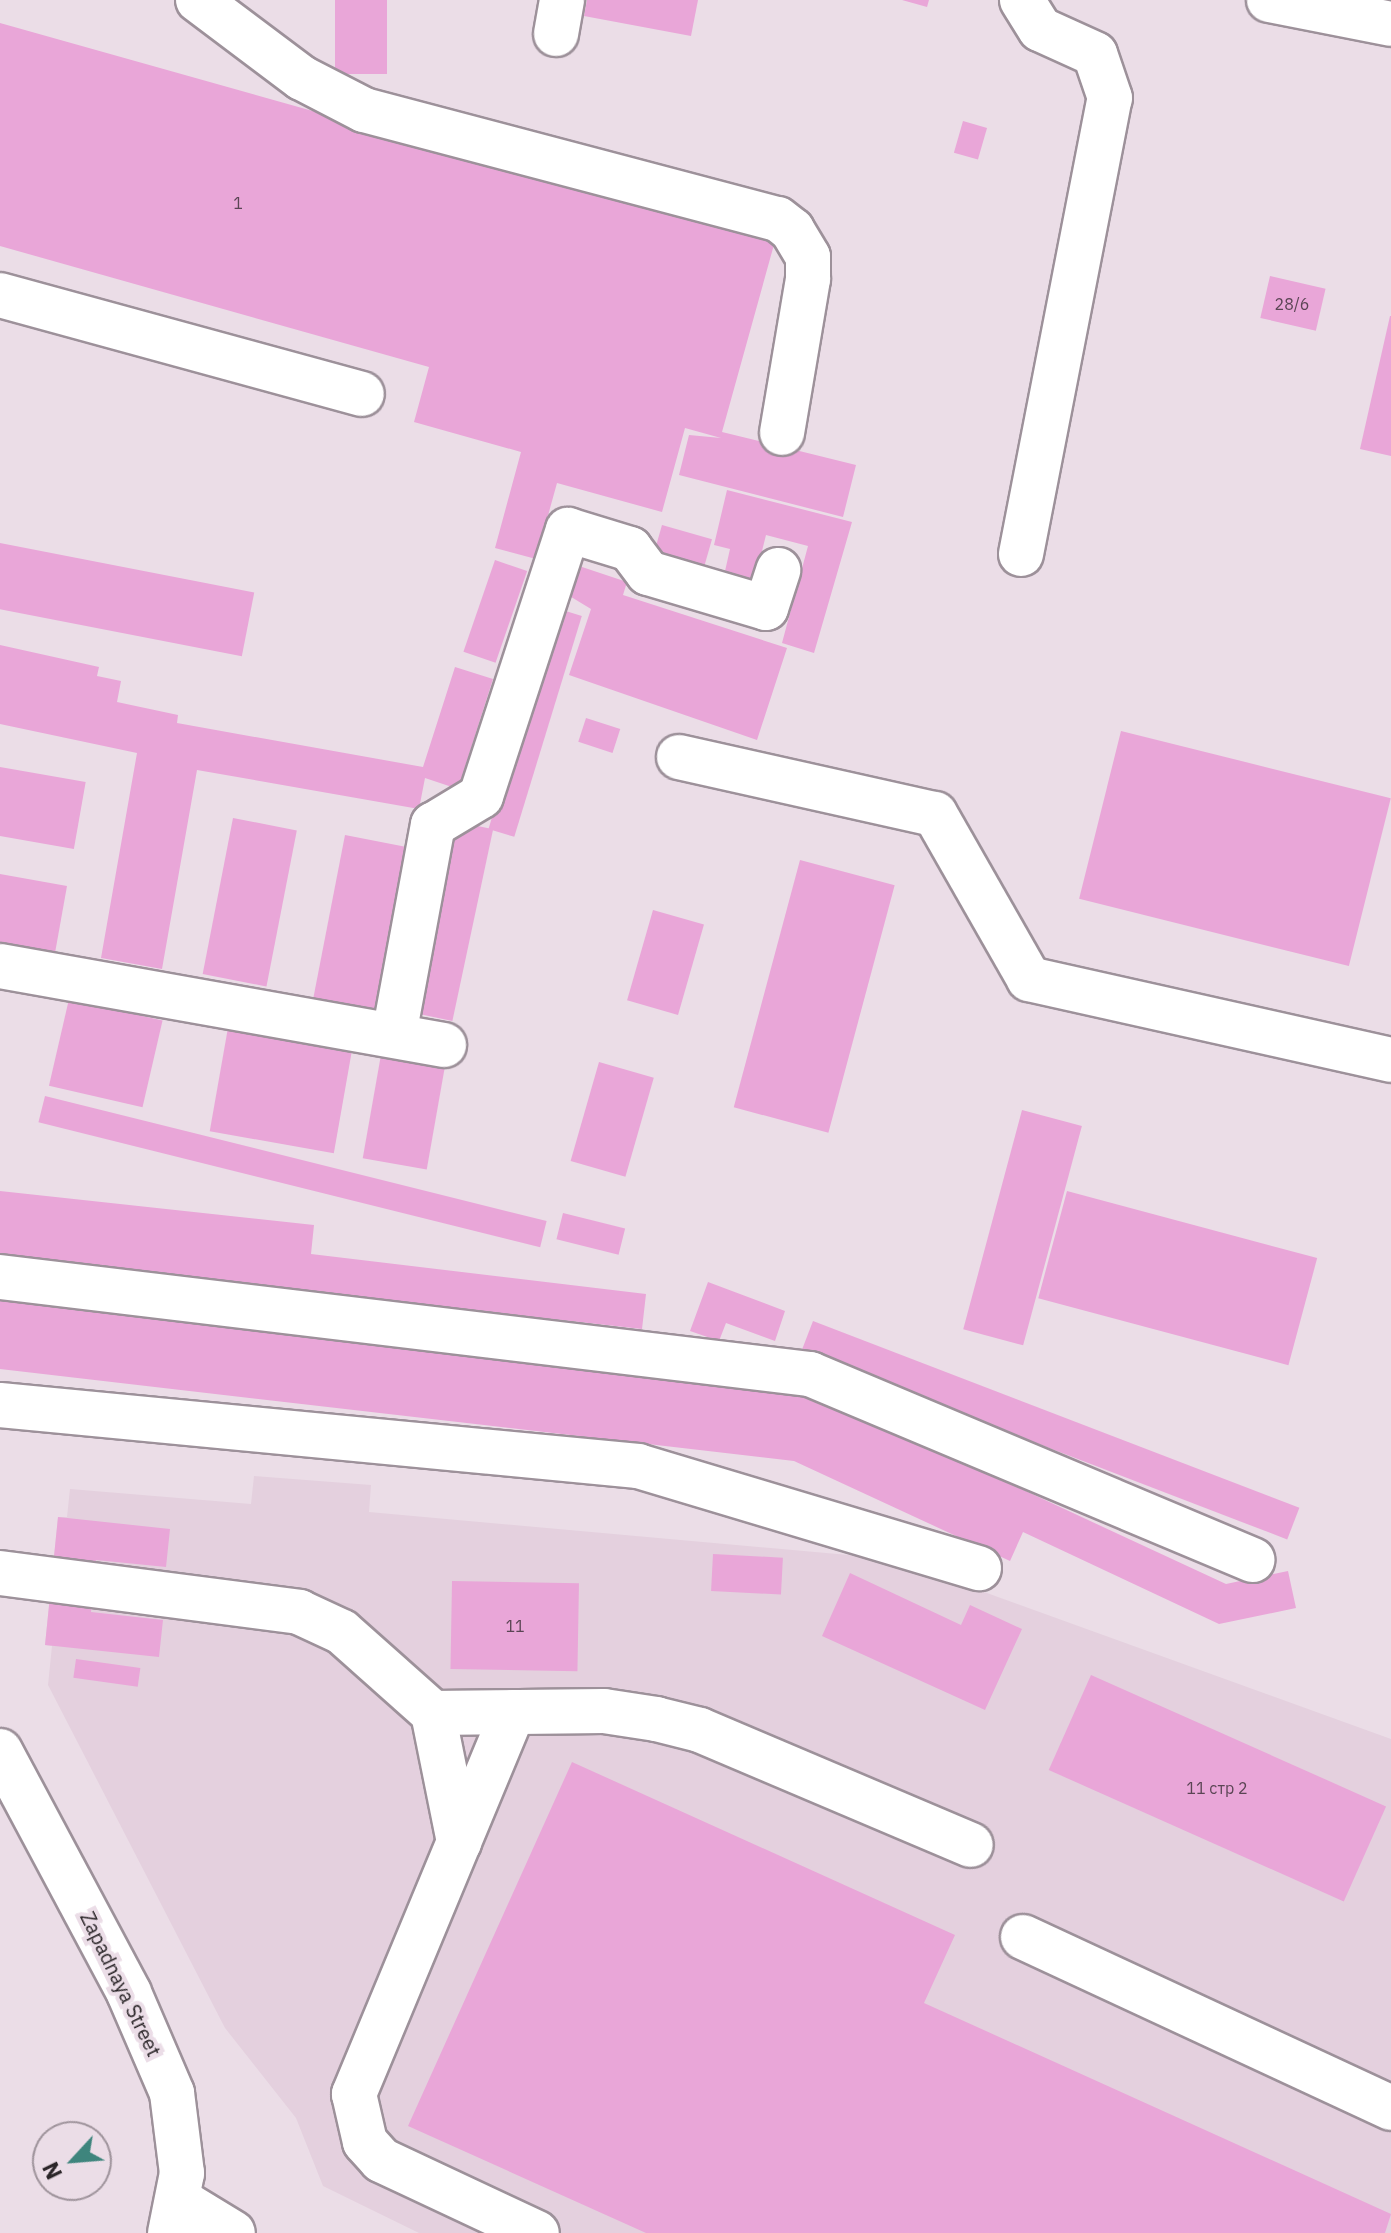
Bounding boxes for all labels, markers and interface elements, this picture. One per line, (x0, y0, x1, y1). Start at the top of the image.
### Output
house number: 1 (233, 193, 243, 213)
house number: 28/6 (1275, 294, 1309, 314)
house number: 11 (505, 1616, 525, 1636)
house number: 11 стр 2 (1186, 1778, 1248, 1798)
street label: Zapadnaya Street (76, 1908, 166, 2060)
north arrow (32, 2121, 112, 2201)
text: N (35, 2157, 68, 2184)

